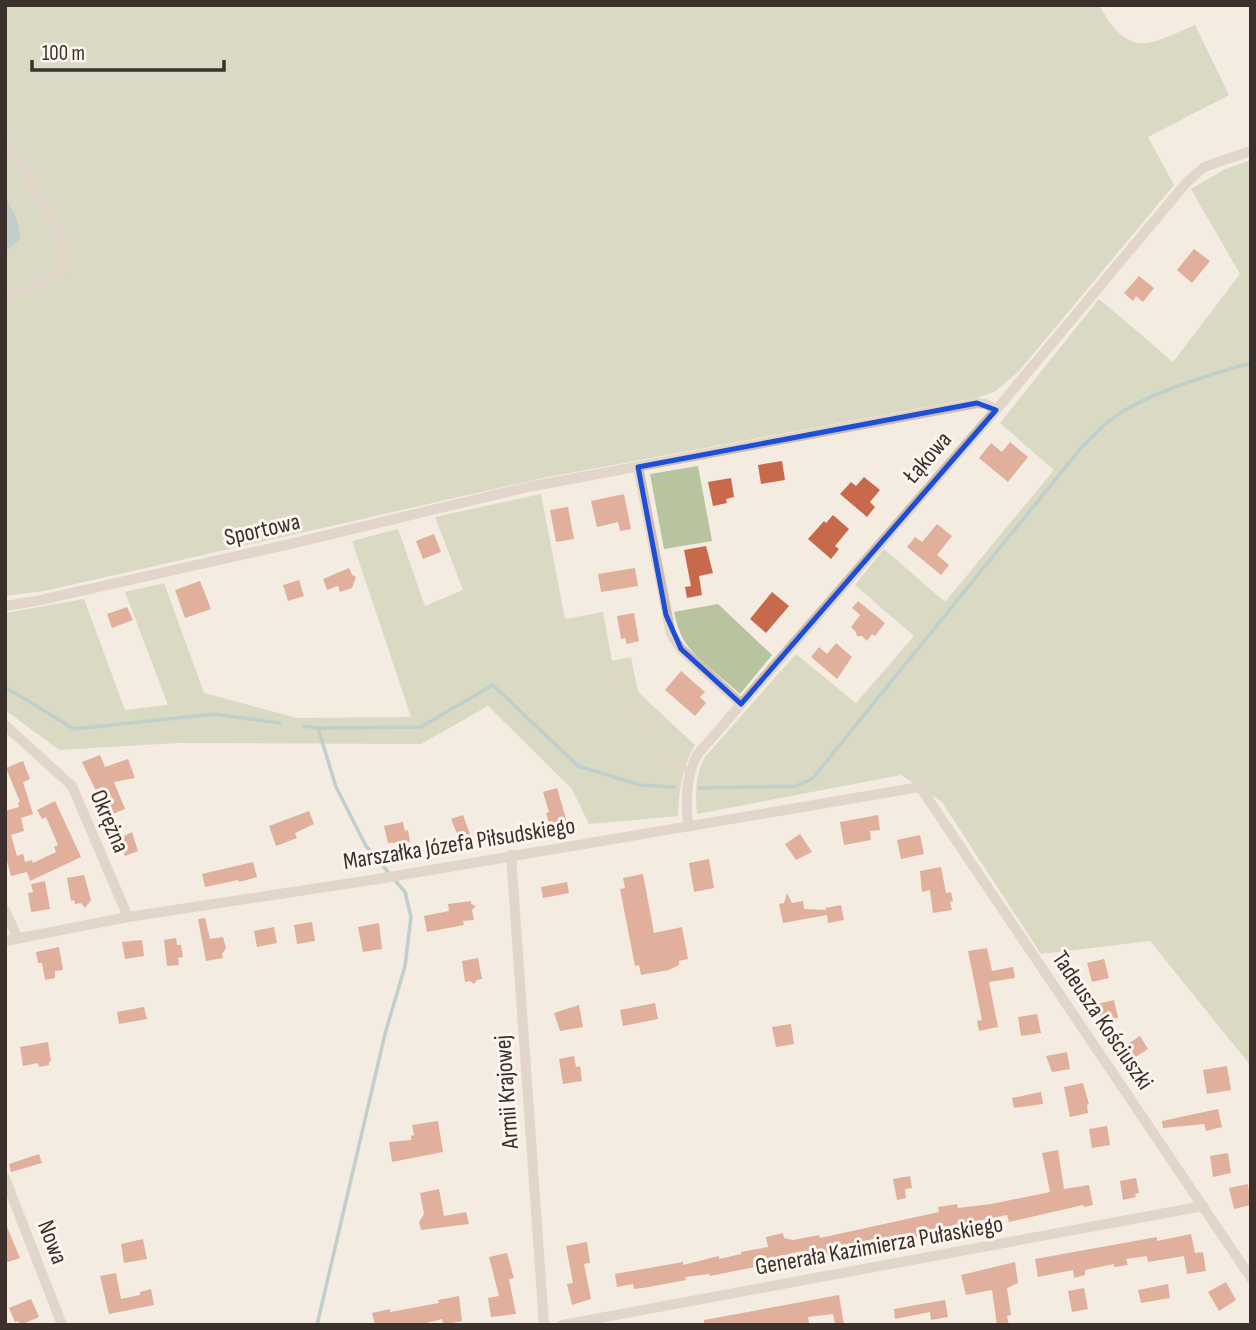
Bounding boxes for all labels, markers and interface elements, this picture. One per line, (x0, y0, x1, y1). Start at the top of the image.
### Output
scale bar (32, 28, 224, 72)
text: 100 m (42, 41, 85, 66)
street label: Łąkowa (896, 425, 958, 490)
street label: Sportowa (221, 507, 303, 552)
street label: Okrężna (83, 785, 136, 857)
street label: Marszałka Józefa Piłsudskiego (341, 811, 577, 876)
street label: Tadeusza Kościuszki (1046, 946, 1160, 1095)
street label: Armii Krajowej (488, 1034, 525, 1151)
street label: Generała Kazimierza Pułaskiego (753, 1209, 1005, 1282)
street label: Nowa (31, 1216, 74, 1268)

